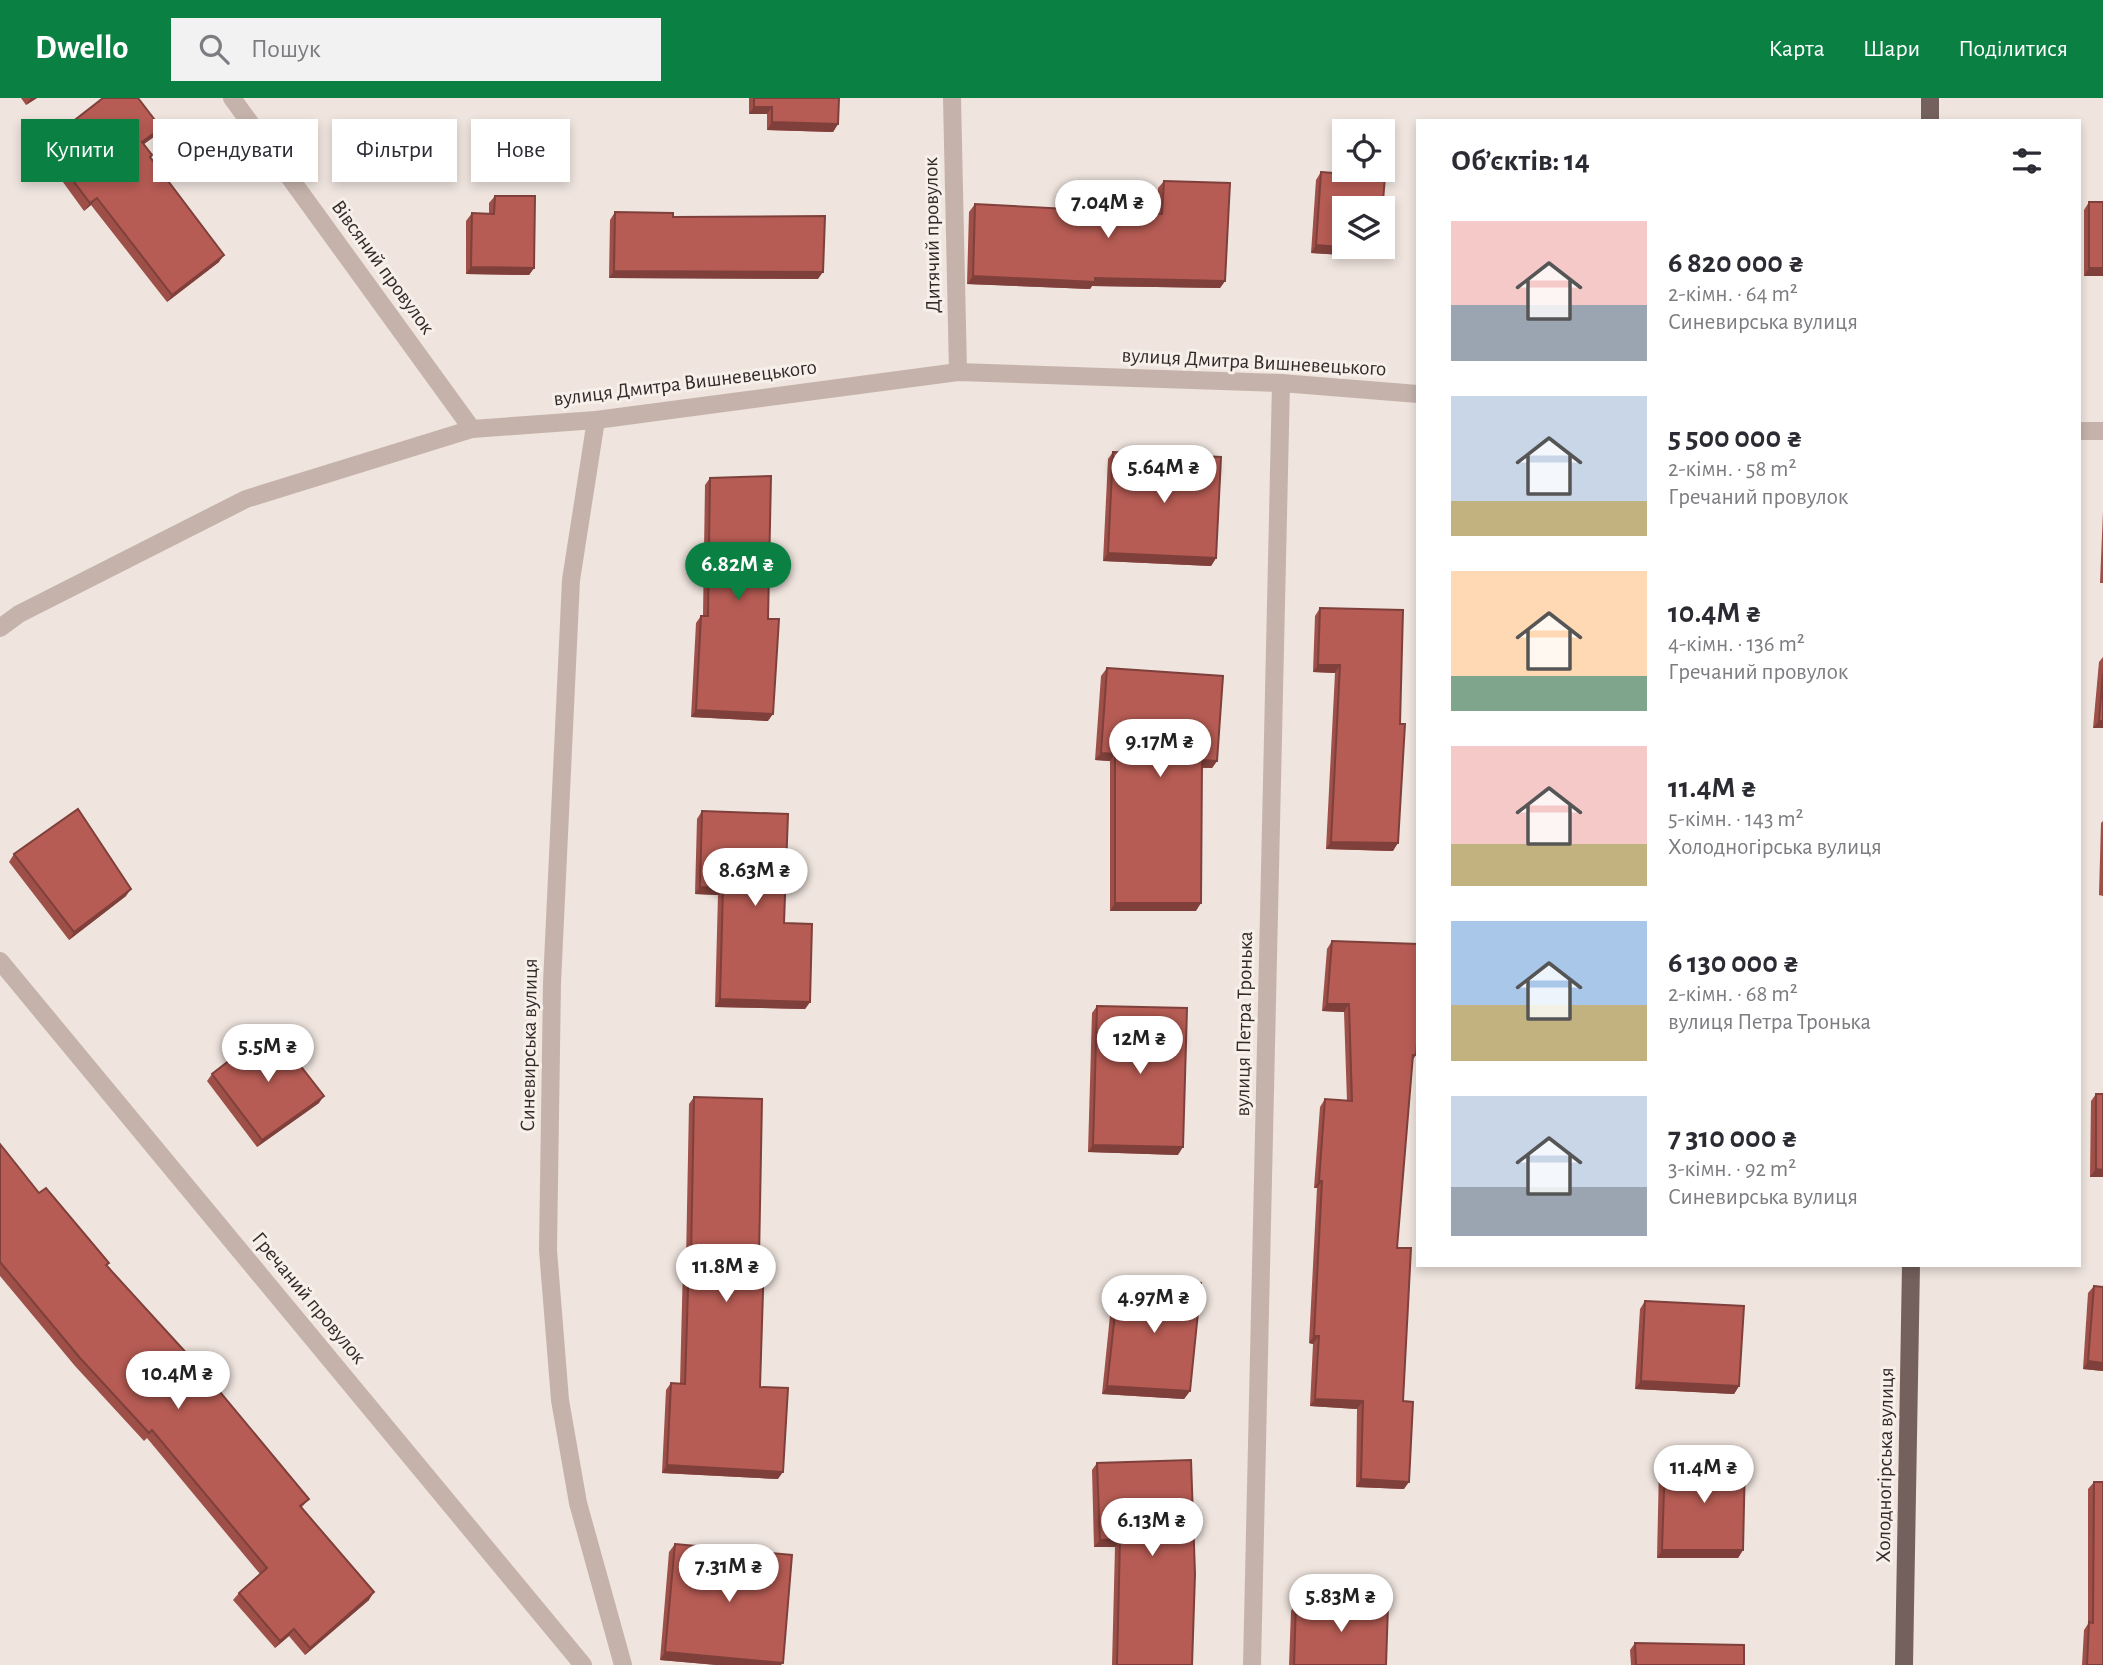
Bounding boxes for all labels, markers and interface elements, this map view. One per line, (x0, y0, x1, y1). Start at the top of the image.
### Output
search box (171, 18, 661, 81)
icon: search (195, 30, 233, 68)
text: Dwello (35, 32, 129, 65)
text: Пошук (251, 36, 321, 62)
text: Карта (1768, 37, 1825, 61)
text: Шари (1863, 37, 1920, 61)
text: Поділитися (1958, 37, 2068, 61)
chip: Купити (21, 119, 139, 182)
chip: Орендувати (153, 119, 318, 182)
chip: Фільтри (332, 119, 457, 182)
chip: Нове (471, 119, 570, 182)
map controls (1332, 119, 1395, 259)
button: locate (1332, 119, 1395, 182)
icon: filters (2008, 142, 2046, 180)
text: Об’єктів: 14 (1451, 146, 1590, 176)
street label: Дитячий провулок (920, 157, 944, 313)
pin: 7.04M ₴ (1043, 180, 1173, 240)
text: 7.04M ₴ (1071, 191, 1145, 214)
street label: Вівсяний провулок (328, 196, 439, 338)
button: layers (1332, 196, 1395, 259)
text: 6 820 000 ₴ (1668, 248, 1805, 278)
icon: home (1507, 249, 1591, 333)
text: 2-кімн. · 64 m² (1668, 283, 1798, 306)
text: Синевирська вулиця (1668, 311, 1858, 334)
street label: вулиця Дмитра Вишневецького (1121, 345, 1387, 379)
street label: вулиця Дмитра Вишневецького (552, 356, 818, 410)
text: 5 500 000 ₴ (1668, 423, 1803, 453)
icon: home (1507, 424, 1591, 508)
pin: 5.64M ₴ (1099, 446, 1229, 505)
text: 5.64M ₴ (1128, 456, 1200, 479)
text: 2-кімн. · 58 m² (1668, 458, 1797, 481)
text: Гречаний провулок (1668, 486, 1848, 509)
pin: 6.82M ₴ (673, 542, 803, 602)
text: 6.82M ₴ (701, 553, 775, 576)
text: 10.4M ₴ (1668, 598, 1762, 628)
icon: home (1507, 599, 1591, 683)
text: 4-кімн. · 136 m² (1668, 633, 1805, 656)
text: Гречаний провулок (1668, 661, 1848, 684)
pin: 9.17M ₴ (1095, 720, 1225, 779)
text: 9.17M ₴ (1125, 730, 1195, 753)
text: 11.4M ₴ (1668, 773, 1757, 803)
icon: home (1507, 774, 1591, 858)
text: 5-кімн. · 143 m² (1668, 808, 1804, 831)
text: Холодногірська вулиця (1668, 836, 1882, 859)
pin: 8.63M ₴ (690, 848, 820, 908)
text: 8.63M ₴ (719, 859, 791, 882)
street label: вулиця Петра Тронька (1232, 931, 1256, 1117)
text: 6 130 000 ₴ (1668, 948, 1800, 978)
icon: home (1507, 949, 1591, 1033)
street label: Синевирська вулиця (517, 958, 541, 1132)
text: 2-кімн. · 68 m² (1668, 983, 1798, 1006)
text: вулиця Петра Тронька (1668, 1011, 1871, 1034)
pin: 12M ₴ (1091, 1016, 1189, 1076)
pin: 5.5M ₴ (211, 1024, 325, 1084)
text: 12M ₴ (1113, 1027, 1167, 1050)
text: 5.5M ₴ (238, 1035, 298, 1058)
text: 7 310 000 ₴ (1668, 1123, 1798, 1153)
icon: home (1507, 1124, 1591, 1208)
text: 3-кімн. · 92 m² (1668, 1158, 1796, 1181)
text: Синевирська вулиця (1668, 1186, 1858, 1209)
street label: Гречаний провулок (248, 1228, 370, 1368)
pin: 11.8M ₴ (661, 1244, 791, 1304)
text: 11.8M ₴ (692, 1255, 760, 1278)
pin: 4.97M ₴ (1089, 1276, 1219, 1335)
text: 4.97M ₴ (1118, 1286, 1190, 1309)
pin: 10.4M ₴ (113, 1352, 243, 1411)
text: 10.4M ₴ (142, 1362, 214, 1385)
street label: Холодногірська вулиця (1873, 1367, 1897, 1563)
pin: 11.4M ₴ (1639, 1446, 1769, 1505)
text: 11.4M ₴ (1670, 1456, 1738, 1479)
pin: 6.13M ₴ (1087, 1498, 1217, 1558)
text: 6.13M ₴ (1117, 1509, 1187, 1532)
pin: 7.31M ₴ (664, 1544, 794, 1604)
text: 7.31M ₴ (695, 1555, 763, 1578)
pin: 5.83M ₴ (1276, 1574, 1406, 1634)
text: 5.83M ₴ (1305, 1585, 1377, 1608)

